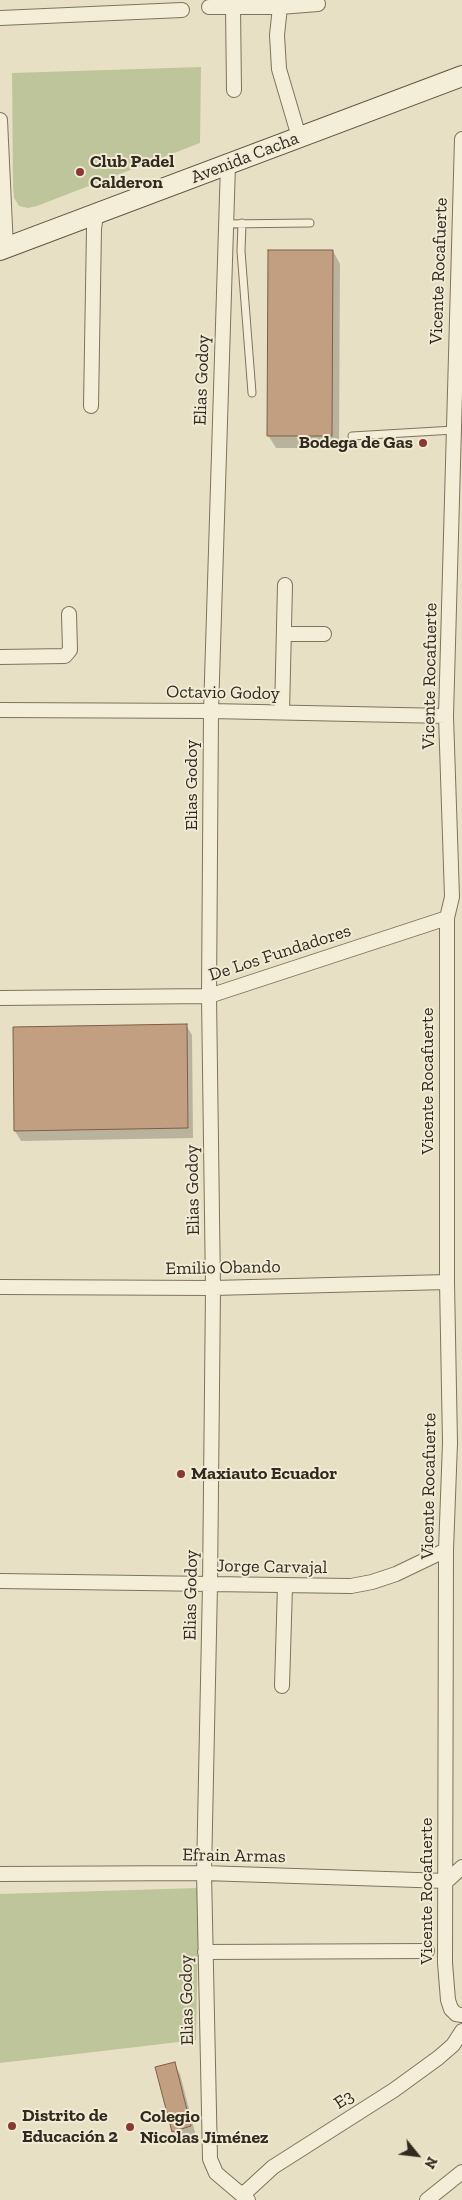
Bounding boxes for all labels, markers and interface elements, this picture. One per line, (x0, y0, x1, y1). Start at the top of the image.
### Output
street label: Avenida Cacha (188, 128, 302, 188)
place label: Club Padel Calderon (90, 151, 174, 193)
marker: Club Padel Calderon (74, 166, 86, 178)
street label: Vicente Rocafuerte (426, 197, 452, 345)
street label: Elias Godoy (190, 334, 214, 426)
place label: Bodega de Gas (299, 432, 413, 454)
marker: Bodega de Gas (417, 437, 429, 449)
street label: Vicente Rocafuerte (418, 602, 442, 750)
street label: Octavio Godoy (166, 681, 280, 705)
street label: Elias Godoy (181, 740, 203, 830)
street label: De Los Fundadores (206, 920, 354, 986)
street label: Vicente Rocafuerte (417, 1008, 439, 1154)
street label: Elias Godoy (181, 1144, 205, 1236)
street label: Emilio Obando (165, 1256, 281, 1280)
street label: Vicente Rocafuerte (417, 1412, 441, 1560)
place label: Maxiauto Ecuador (191, 1463, 337, 1485)
marker: Maxiauto Ecuador (175, 1468, 187, 1480)
street label: Elias Godoy (179, 1549, 203, 1641)
street label: Jorge Carvajal (216, 1555, 328, 1579)
street label: Vicente Rocafuerte (416, 1818, 438, 1964)
street label: Efrain Armas (182, 1844, 286, 1868)
street label: Elias Godoy (175, 1954, 199, 2046)
street label: E3 (330, 2086, 358, 2114)
place label: Distrito de Educación 2 (22, 2105, 118, 2148)
place label: Colegio Nicolas Jiménez (140, 2106, 269, 2148)
marker: Distrito de Educación 2 (6, 2120, 18, 2132)
marker: Colegio Nicolas Jiménez (124, 2121, 136, 2133)
north arrow (392, 2130, 442, 2180)
text: N (421, 2154, 441, 2171)

